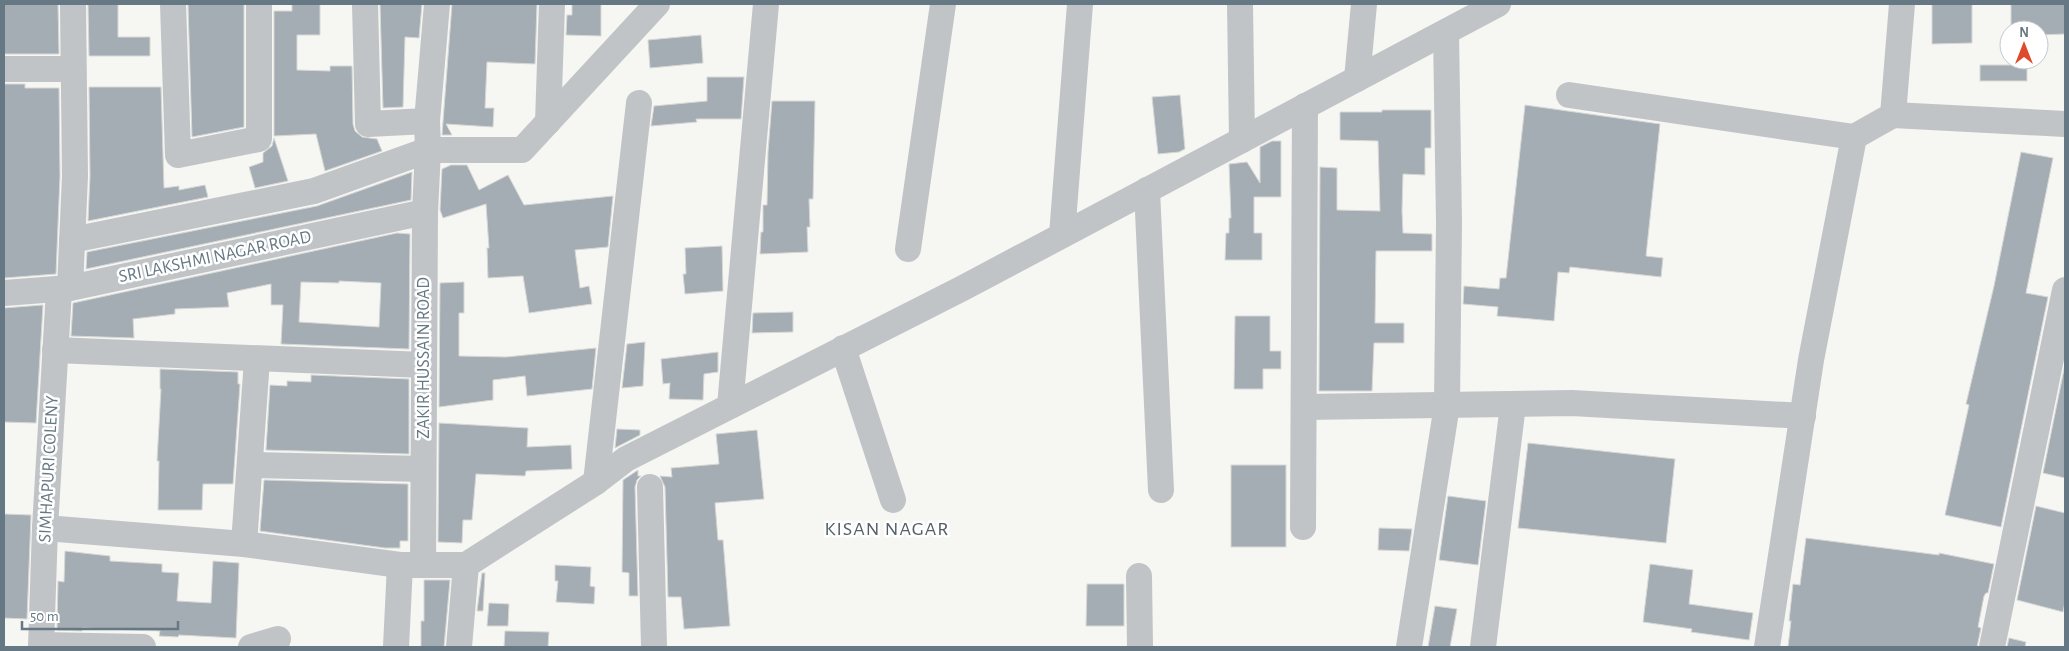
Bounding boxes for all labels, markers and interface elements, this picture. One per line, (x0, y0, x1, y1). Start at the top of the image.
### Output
north arrow (1999, 20, 2049, 70)
text: N (2019, 26, 2029, 40)
street label: SRI LAKSHMI NAGAR ROAD (117, 228, 313, 286)
street label: ZAKIR HUSSAIN ROAD (415, 277, 433, 439)
street label: SIMHAPURI COLENY (36, 394, 62, 543)
district label: KISAN NAGAR (825, 519, 949, 539)
scale bar (22, 598, 179, 630)
text: 50 m (30, 609, 59, 624)

